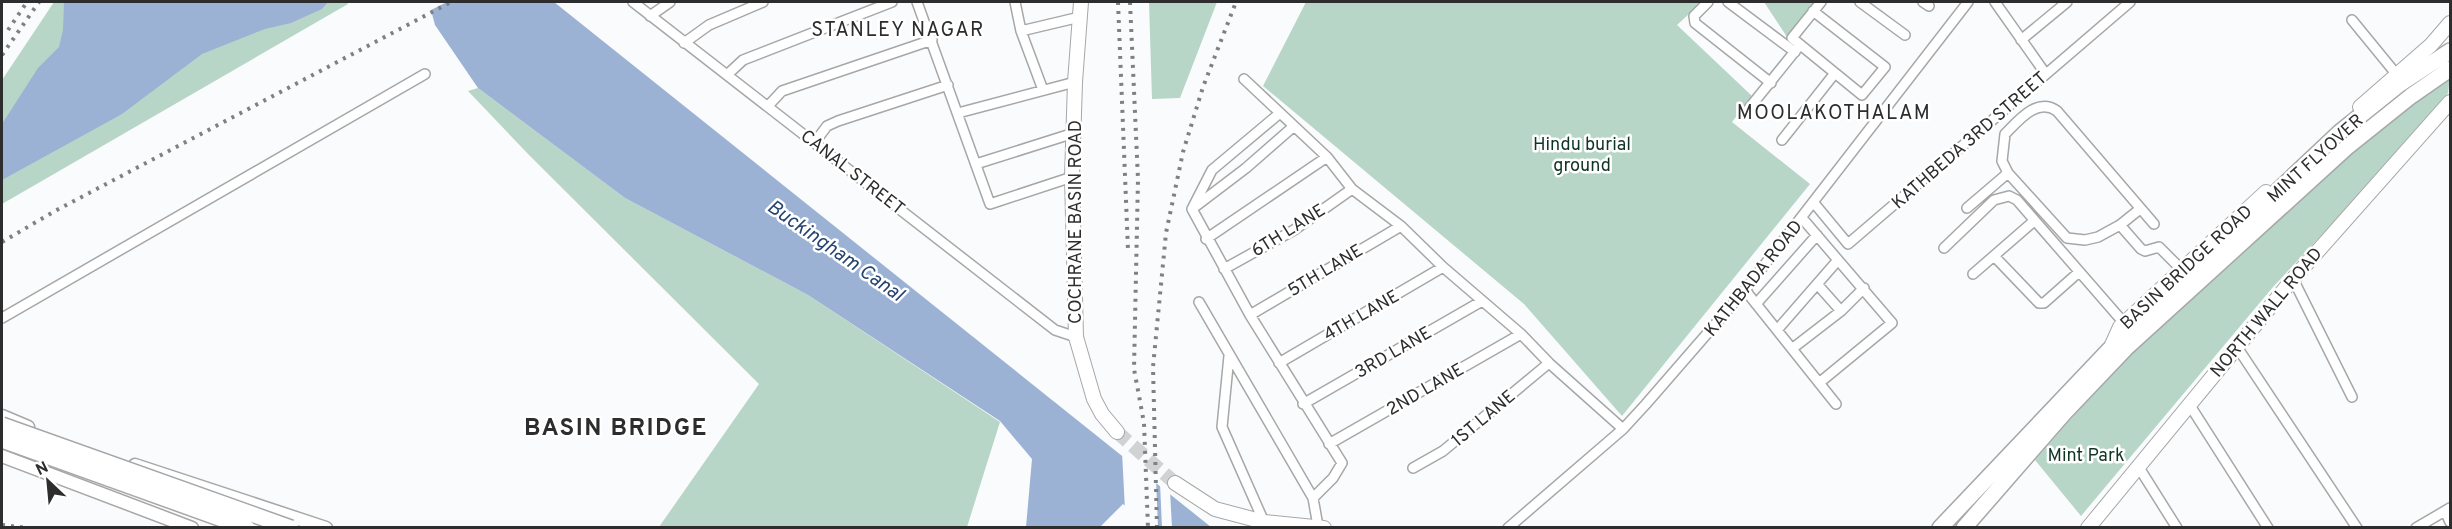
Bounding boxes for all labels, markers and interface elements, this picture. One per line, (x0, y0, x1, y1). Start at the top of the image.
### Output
district label: STANLEY NAGAR (811, 18, 985, 44)
street label: KATHBEDA 3RD STREET (1888, 67, 2052, 215)
district label: MOOLAKOTHALAM (1737, 101, 1931, 127)
street label: MINT FLYOVER (2263, 110, 2369, 209)
street label: COCHRANE BASIN ROAD (1065, 120, 1088, 324)
street label: CANAL STREET (795, 125, 909, 221)
park label: Hindu burial ground (1533, 134, 1631, 178)
water label: Buckingham Canal (761, 195, 909, 309)
street label: 6TH LANE (1248, 200, 1330, 263)
street label: BASIN BRIDGE ROAD (2116, 201, 2258, 335)
street label: KATHBADA ROAD (1700, 216, 1808, 342)
street label: 5TH LANE (1284, 240, 1368, 303)
street label: NORTH WALL ROAD (2206, 243, 2328, 383)
street label: 4TH LANE (1320, 285, 1404, 347)
street label: 3RD LANE (1351, 322, 1436, 384)
street label: 2ND LANE (1383, 359, 1469, 422)
street label: 1ST LANE (1447, 386, 1521, 453)
district label: BASIN BRIDGE (524, 414, 708, 444)
park label: Mint Park (2047, 445, 2125, 468)
north arrow (18, 451, 78, 511)
text: N (33, 458, 52, 481)

